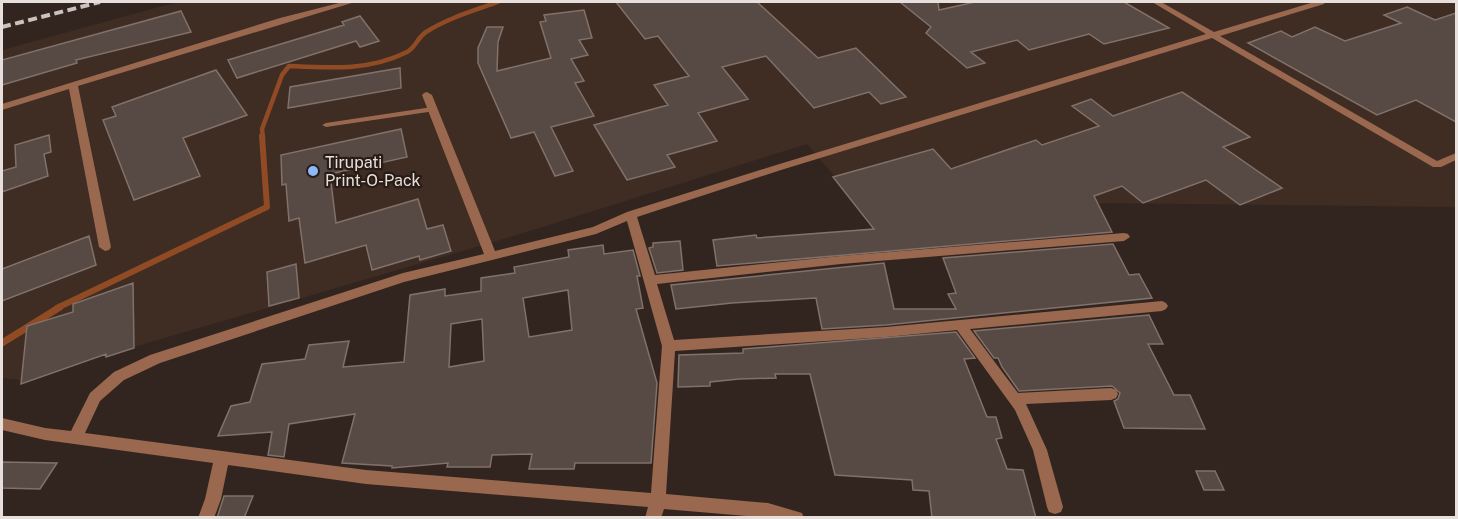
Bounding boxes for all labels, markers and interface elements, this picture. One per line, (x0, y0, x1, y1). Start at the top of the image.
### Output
place label: Tirupati Print-O-Pack (325, 153, 421, 190)
marker: Tirupati Print-O-Pack (306, 164, 320, 178)

